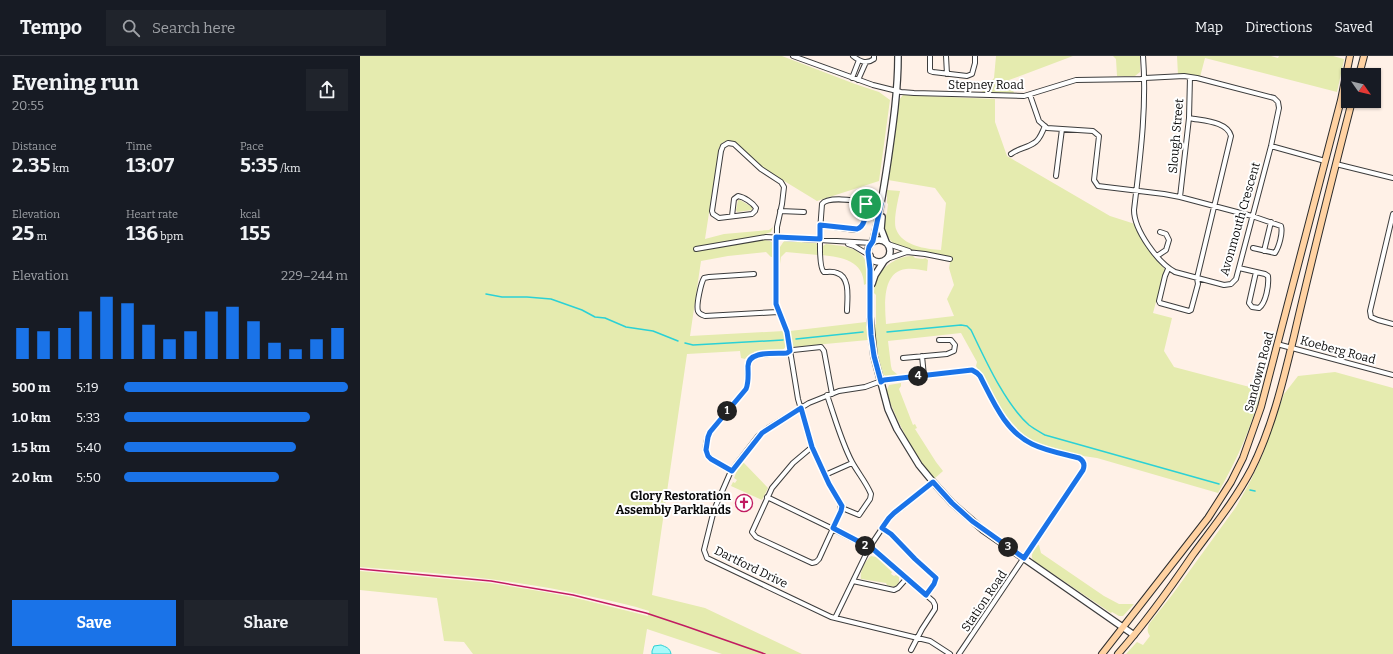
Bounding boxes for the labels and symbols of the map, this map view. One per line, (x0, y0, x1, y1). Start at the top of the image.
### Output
north arrow (1341, 68, 1381, 108)
street label: Stepney Road (948, 78, 1024, 92)
street label: Slough Street (1166, 97, 1186, 174)
street label: Avonmouth Crescent (1217, 160, 1263, 277)
pin (849, 187, 883, 221)
street label: Sandown Road (1242, 330, 1276, 414)
street label: Koeberg Road (1299, 333, 1377, 367)
pin: 4 (908, 366, 928, 386)
pin: 1 (717, 401, 737, 421)
place label: Glory Restoration Assembly Parklands (616, 489, 731, 517)
church icon: Glory Restoration Assembly Parklands (734, 493, 754, 513)
pin: 2 (855, 536, 875, 556)
pin: 3 (998, 537, 1018, 557)
street label: Dartford Drive (712, 543, 790, 591)
street label: Station Road (958, 568, 1010, 634)

